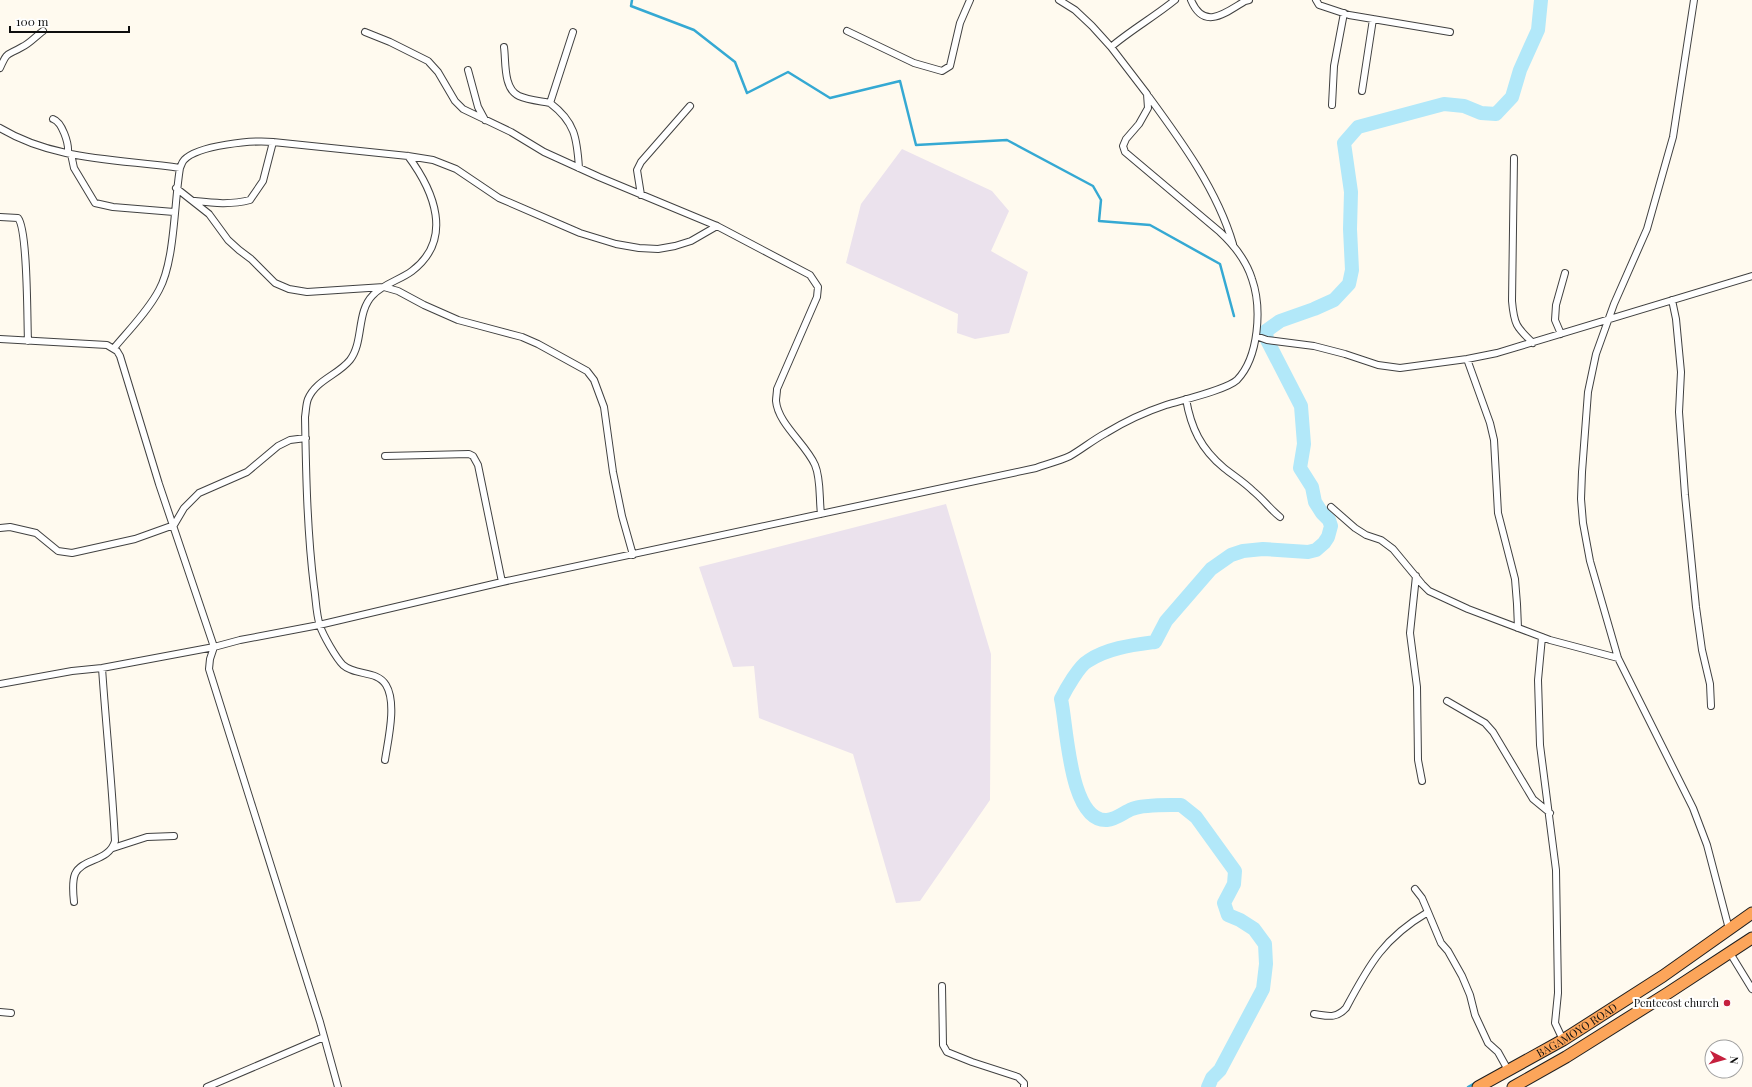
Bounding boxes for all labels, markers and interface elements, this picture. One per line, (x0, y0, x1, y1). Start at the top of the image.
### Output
scale bar (10, 8, 129, 34)
text: 100 m (16, 13, 49, 29)
place label: Pentecost church (1634, 995, 1720, 1010)
marker: Pentecost church (1722, 998, 1732, 1008)
street label: BAGAMOYO ROAD (1533, 999, 1620, 1060)
north arrow (1704, 1039, 1744, 1079)
text: N (1727, 1055, 1742, 1065)

